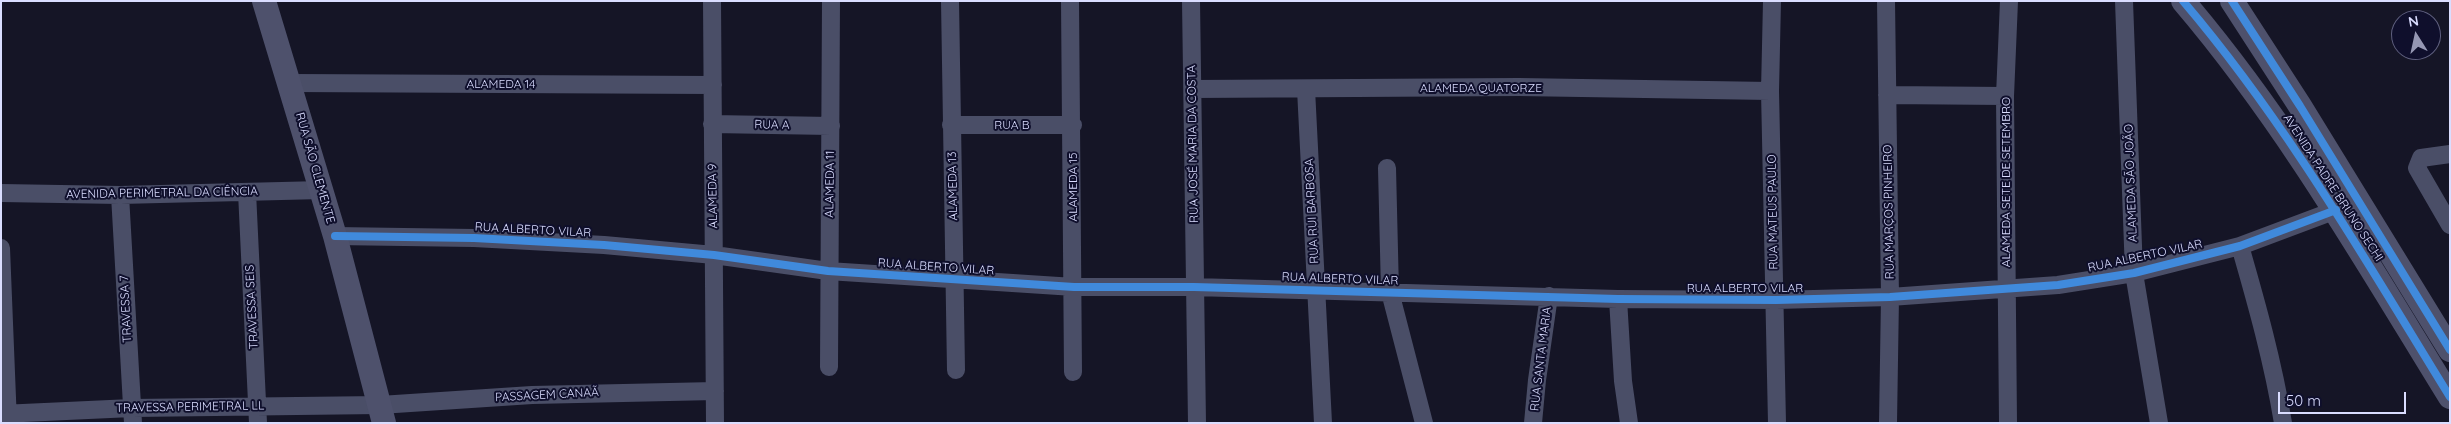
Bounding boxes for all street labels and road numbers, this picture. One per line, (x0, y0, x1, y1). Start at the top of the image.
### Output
street label: RUA JOSÉ MARIA DA COSTA (1184, 65, 1202, 223)
street label: ALAMEDA 14 (467, 77, 535, 91)
street label: ALAMEDA QUATORZE (1420, 81, 1542, 95)
street label: ALAMEDA SETE DE SETEMBRO (1999, 97, 2013, 267)
street label: RUA SÃO CLEMENTE (292, 111, 338, 225)
street label: AVENIDA PADRE BRUNO SECHI (2280, 112, 2386, 264)
street label: RUA A (754, 117, 790, 133)
street label: RUA B (994, 118, 1030, 132)
street label: ALAMEDA SÃO JOÃO (2122, 124, 2140, 242)
street label: RUA MARÇOS PINHEIRO (1881, 145, 1897, 279)
street label: ALAMEDA 11 (822, 150, 838, 218)
street label: ALAMEDA 13 (945, 151, 961, 221)
street label: ALAMEDA 15 (1066, 152, 1080, 222)
street label: RUA MATEUS PAULO (1765, 154, 1781, 270)
street label: RUA RUI BARBOSA (1302, 158, 1322, 264)
street label: ALAMEDA 9 (705, 163, 721, 229)
street label: AVENIDA PERIMETRAL DA CIÊNCIA (66, 184, 258, 202)
street label: RUA ALBERTO VILAR (474, 220, 592, 240)
street label: RUA ALBERTO VILAR (2086, 237, 2204, 275)
street label: RUA ALBERTO VILAR (877, 256, 995, 278)
street label: TRAVESSA SEIS (243, 264, 261, 350)
street label: RUA ALBERTO VILAR (1281, 270, 1399, 288)
street label: TRAVESSA 7 (117, 275, 135, 343)
street label: RUA ALBERTO VILAR (1687, 281, 1803, 295)
street label: RUA SANTA MARIA (1527, 306, 1555, 412)
street label: PASSAGEM CANAÃ (495, 385, 599, 405)
street label: TRAVESSA PERIMETRAL LL (116, 399, 264, 415)

